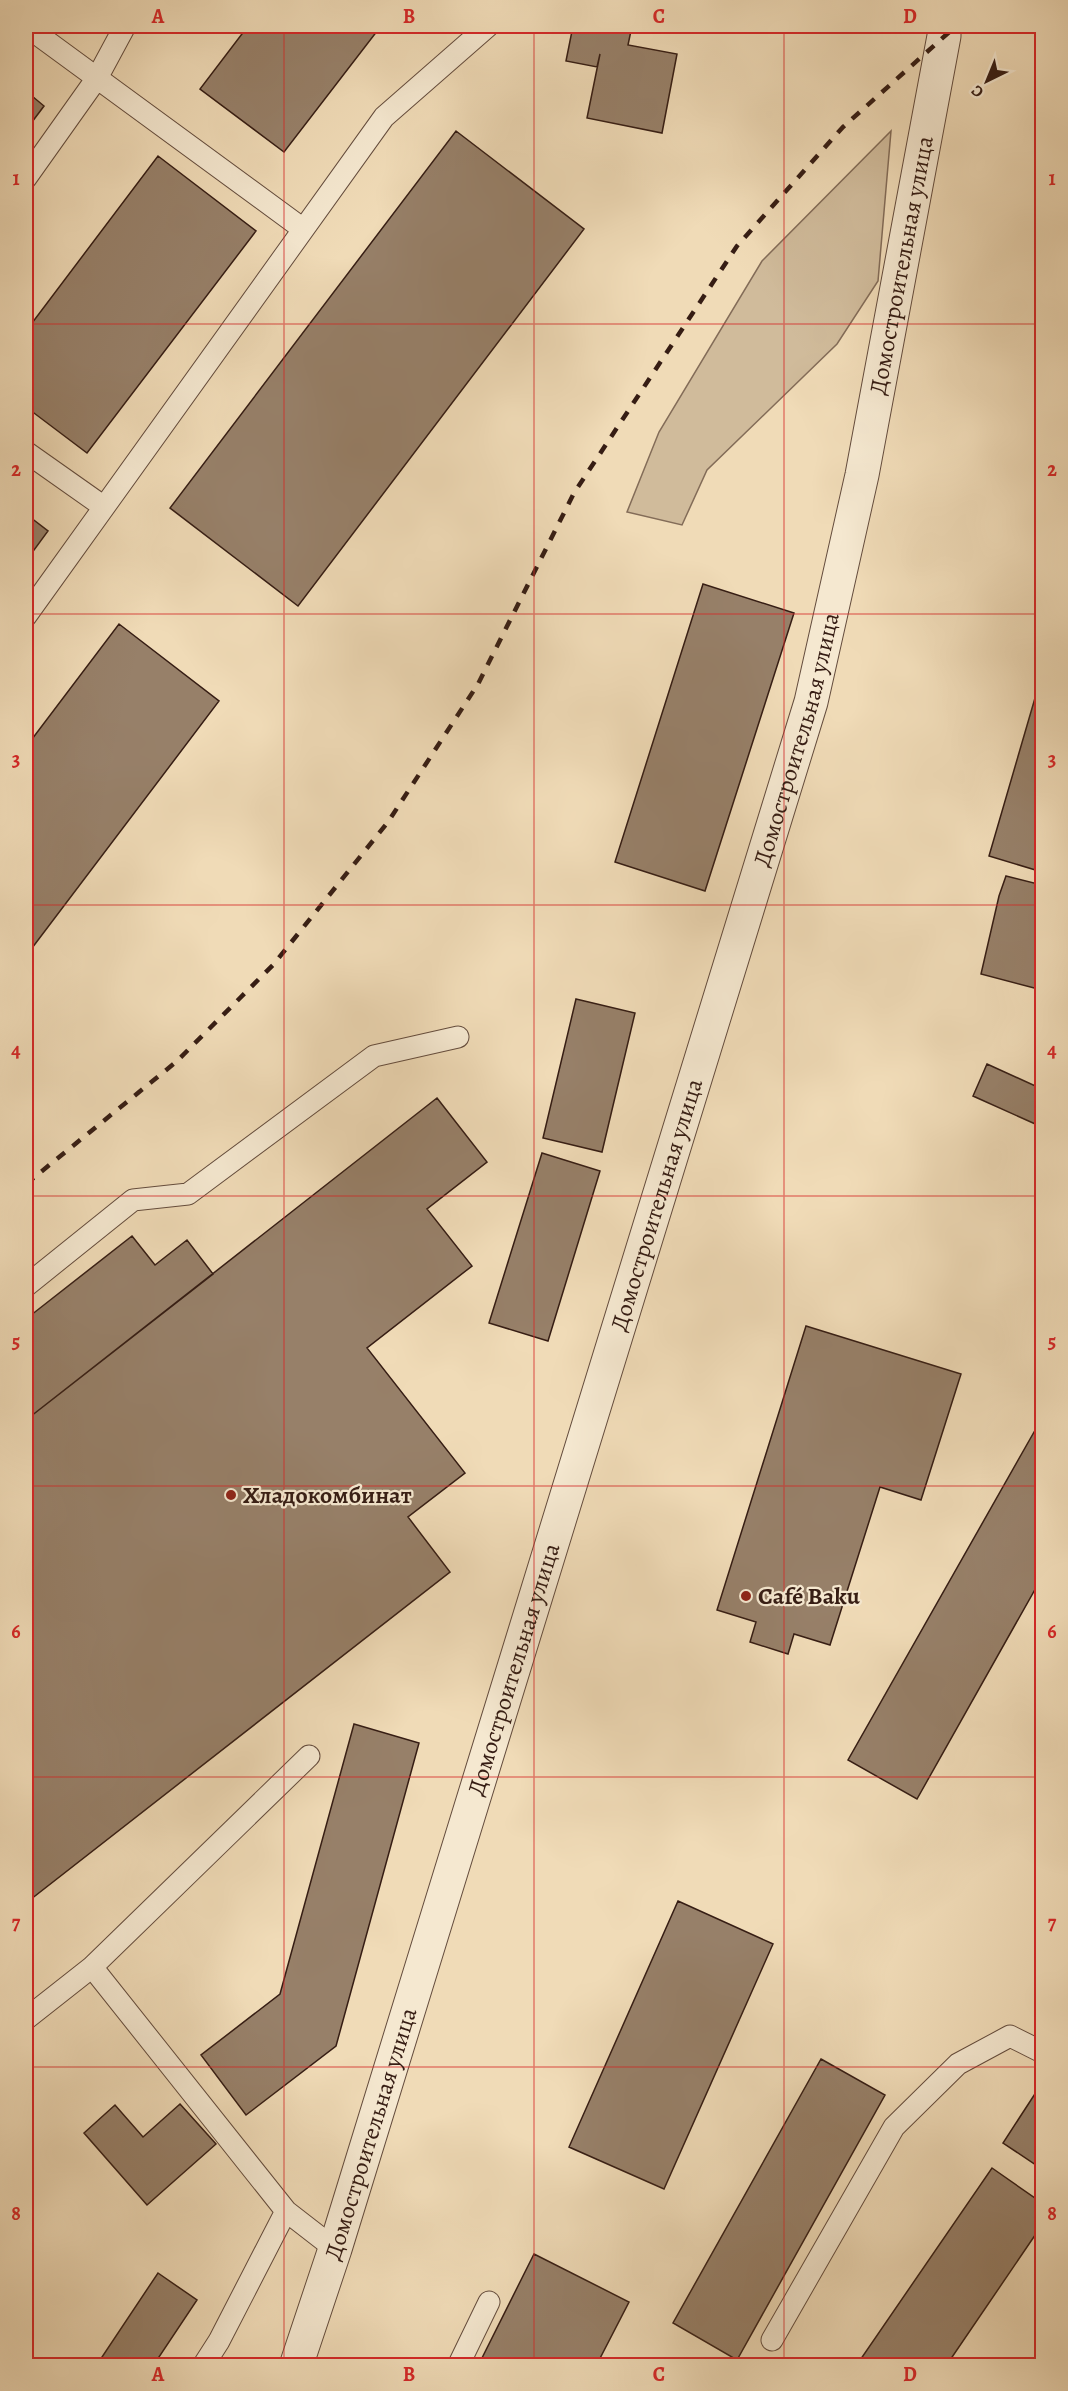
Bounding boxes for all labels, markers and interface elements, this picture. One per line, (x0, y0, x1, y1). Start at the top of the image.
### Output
text: A (151, 3, 165, 30)
text: B (403, 3, 415, 30)
text: C (653, 3, 665, 30)
text: D (903, 3, 917, 30)
north arrow (957, 51, 1017, 111)
text: С (966, 80, 989, 103)
street label: Домостроительная улица (861, 133, 941, 397)
text: 1 (12, 165, 20, 192)
text: 1 (1048, 165, 1056, 192)
text: 2 (11, 456, 21, 483)
text: 2 (1047, 456, 1057, 483)
street label: Домостроительная улица (745, 609, 847, 870)
text: 3 (12, 746, 20, 773)
text: 3 (1048, 746, 1056, 773)
text: 4 (11, 1037, 21, 1064)
text: 4 (1047, 1037, 1057, 1064)
street label: Домостроительная улица (602, 1075, 710, 1335)
text: 5 (12, 1328, 20, 1355)
text: 5 (1048, 1328, 1056, 1355)
place label: Хладокомбинат (243, 1479, 412, 1511)
marker: Хладокомбинат (224, 1488, 238, 1502)
street label: Домостроительная улица (460, 1539, 567, 1799)
place label: Café Baku (758, 1580, 861, 1612)
marker: Café Baku (739, 1589, 753, 1603)
text: 6 (11, 1618, 21, 1645)
text: 6 (1047, 1618, 1057, 1645)
text: 7 (12, 1909, 21, 1936)
text: 7 (1048, 1909, 1057, 1936)
street label: Домостроительная улица (316, 2004, 424, 2264)
text: 8 (11, 2200, 21, 2227)
text: 8 (1047, 2200, 1057, 2227)
text: A (151, 2361, 165, 2388)
text: B (403, 2361, 415, 2388)
text: C (653, 2361, 665, 2388)
text: D (903, 2361, 917, 2388)

